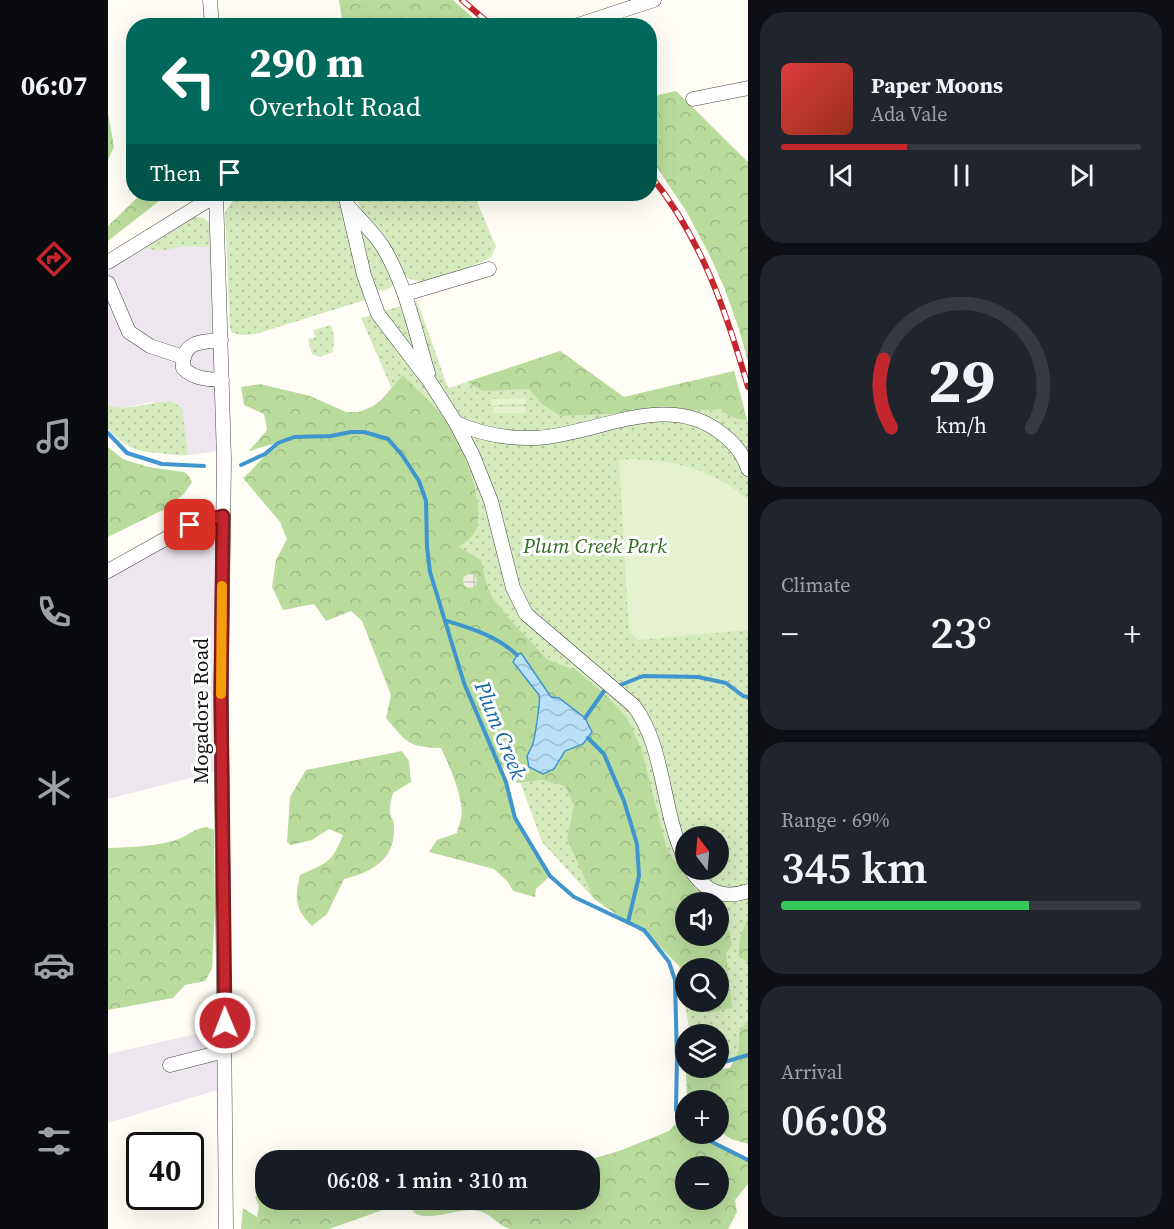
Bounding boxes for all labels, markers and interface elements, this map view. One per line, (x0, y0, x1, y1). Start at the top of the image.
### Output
text: 290 m (249, 33, 364, 91)
icon: left (150, 42, 228, 120)
text: 06:07 (21, 67, 87, 104)
text: Paper Moons (871, 70, 1003, 100)
text: Overholt Road (249, 88, 421, 125)
text: Ada Vale (871, 100, 947, 128)
icon: arrive (213, 156, 246, 189)
text: Then (150, 158, 201, 188)
icon: previous (825, 159, 858, 192)
icon: pause (945, 159, 978, 192)
icon: next (1065, 159, 1098, 192)
icon: directions (33, 238, 75, 280)
text: 29 (927, 337, 995, 423)
text: km/h (935, 412, 987, 441)
icon: music (33, 415, 75, 457)
pin (164, 499, 215, 550)
icon: arrive (173, 508, 206, 541)
park label: Plum Creek Park (522, 531, 667, 560)
text: Climate (781, 571, 850, 599)
icon: phone (33, 591, 75, 633)
text: 23° (930, 601, 992, 663)
text: − (781, 611, 799, 656)
text: + (1124, 611, 1141, 656)
street label: Mogadore Road (186, 638, 215, 784)
water label: Plum Creek (467, 675, 535, 784)
icon: climate (33, 767, 75, 809)
text: Range · 69% (781, 806, 890, 834)
north arrow (675, 826, 729, 880)
map controls (675, 826, 729, 1210)
text: 345 km (781, 836, 928, 898)
button: sound (675, 892, 729, 946)
icon: car (33, 944, 75, 986)
button: search (675, 958, 729, 1012)
position arrow (193, 991, 257, 1055)
button: layers (675, 1024, 729, 1078)
text: Arrival (781, 1058, 843, 1086)
text: 06:08 (781, 1088, 888, 1150)
button: + (675, 1090, 729, 1144)
icon: filters (33, 1120, 75, 1162)
speed limit sign: 40 (126, 1132, 204, 1210)
button: − (675, 1156, 729, 1210)
text: 06:08 · 1 min · 310 m (327, 1165, 528, 1195)

